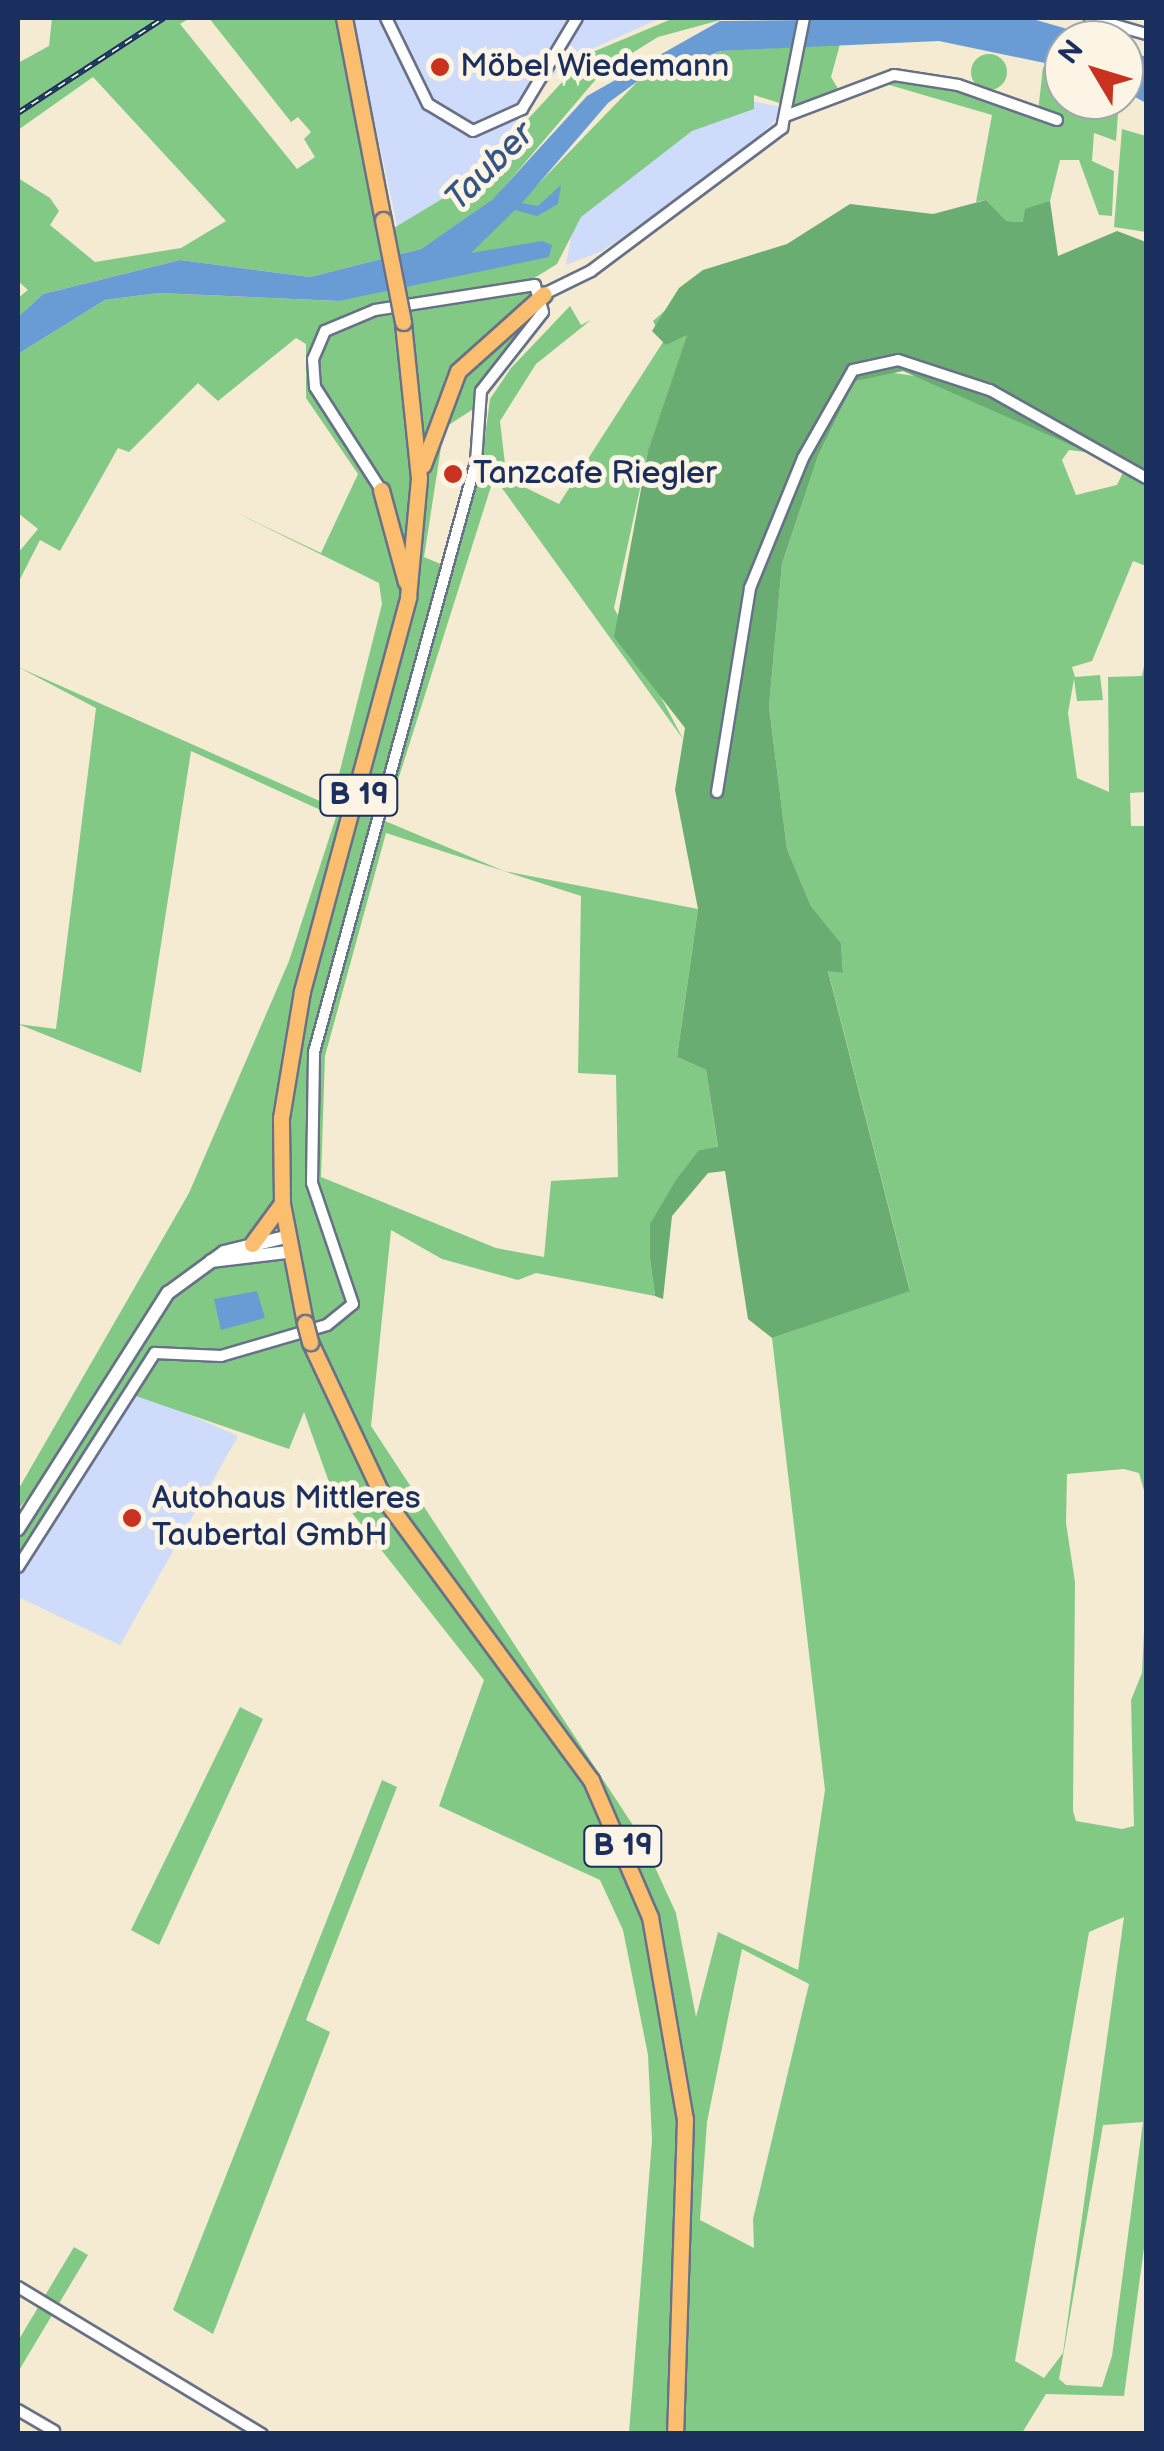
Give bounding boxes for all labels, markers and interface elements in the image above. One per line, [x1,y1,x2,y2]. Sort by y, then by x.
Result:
north arrow [1044,20,1144,120]
text: N [1052,34,1091,71]
place label: Möbel Wiedemann [460,48,730,86]
marker: Möbel Wiedemann [429,56,451,78]
water label: Tauber [437,114,543,220]
place label: Tanzcafe Riegler [473,455,716,493]
marker: Tanzcafe Riegler [442,463,464,485]
road number: B 19 [319,770,399,820]
place label: Autohaus Mittleres Taubertal GmbH [152,1481,421,1556]
marker: Autohaus Mittleres Taubertal GmbH [121,1507,143,1529]
road number: B 19 [583,1821,663,1871]

